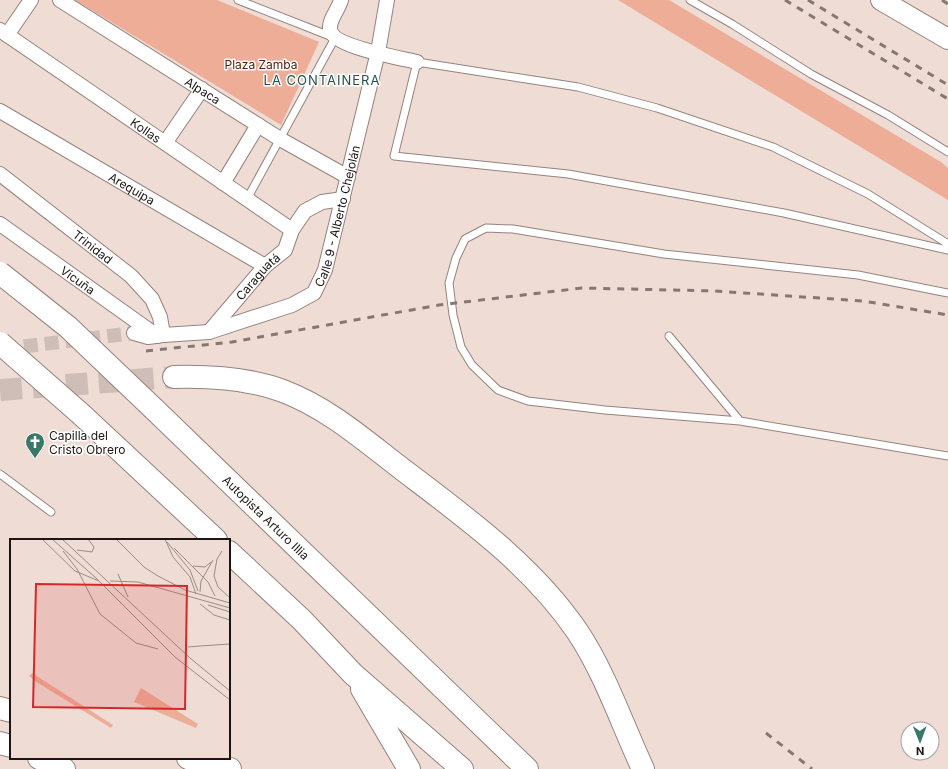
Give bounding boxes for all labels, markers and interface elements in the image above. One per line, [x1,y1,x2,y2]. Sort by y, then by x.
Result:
park label: Plaza Zamba [224,57,298,72]
district label: LA CONTAINERA [264,72,380,88]
street label: Alpaca [182,73,223,107]
street label: Kollas [128,114,164,146]
street label: Calle 9 - Alberto Chejolán [311,144,363,289]
street label: Arequipa [106,169,158,208]
street label: Trinidad [70,226,116,267]
street label: Caraguatá [232,250,283,303]
street label: Vicuña [58,262,98,297]
place label: Capilla del Cristo Obrero [49,428,125,457]
church icon: Capilla del Cristo Obrero [24,431,46,459]
street label: Autopista Arturo Illia [220,472,313,563]
inset map [10,539,230,759]
north arrow [900,721,940,761]
text: N [916,744,924,758]

